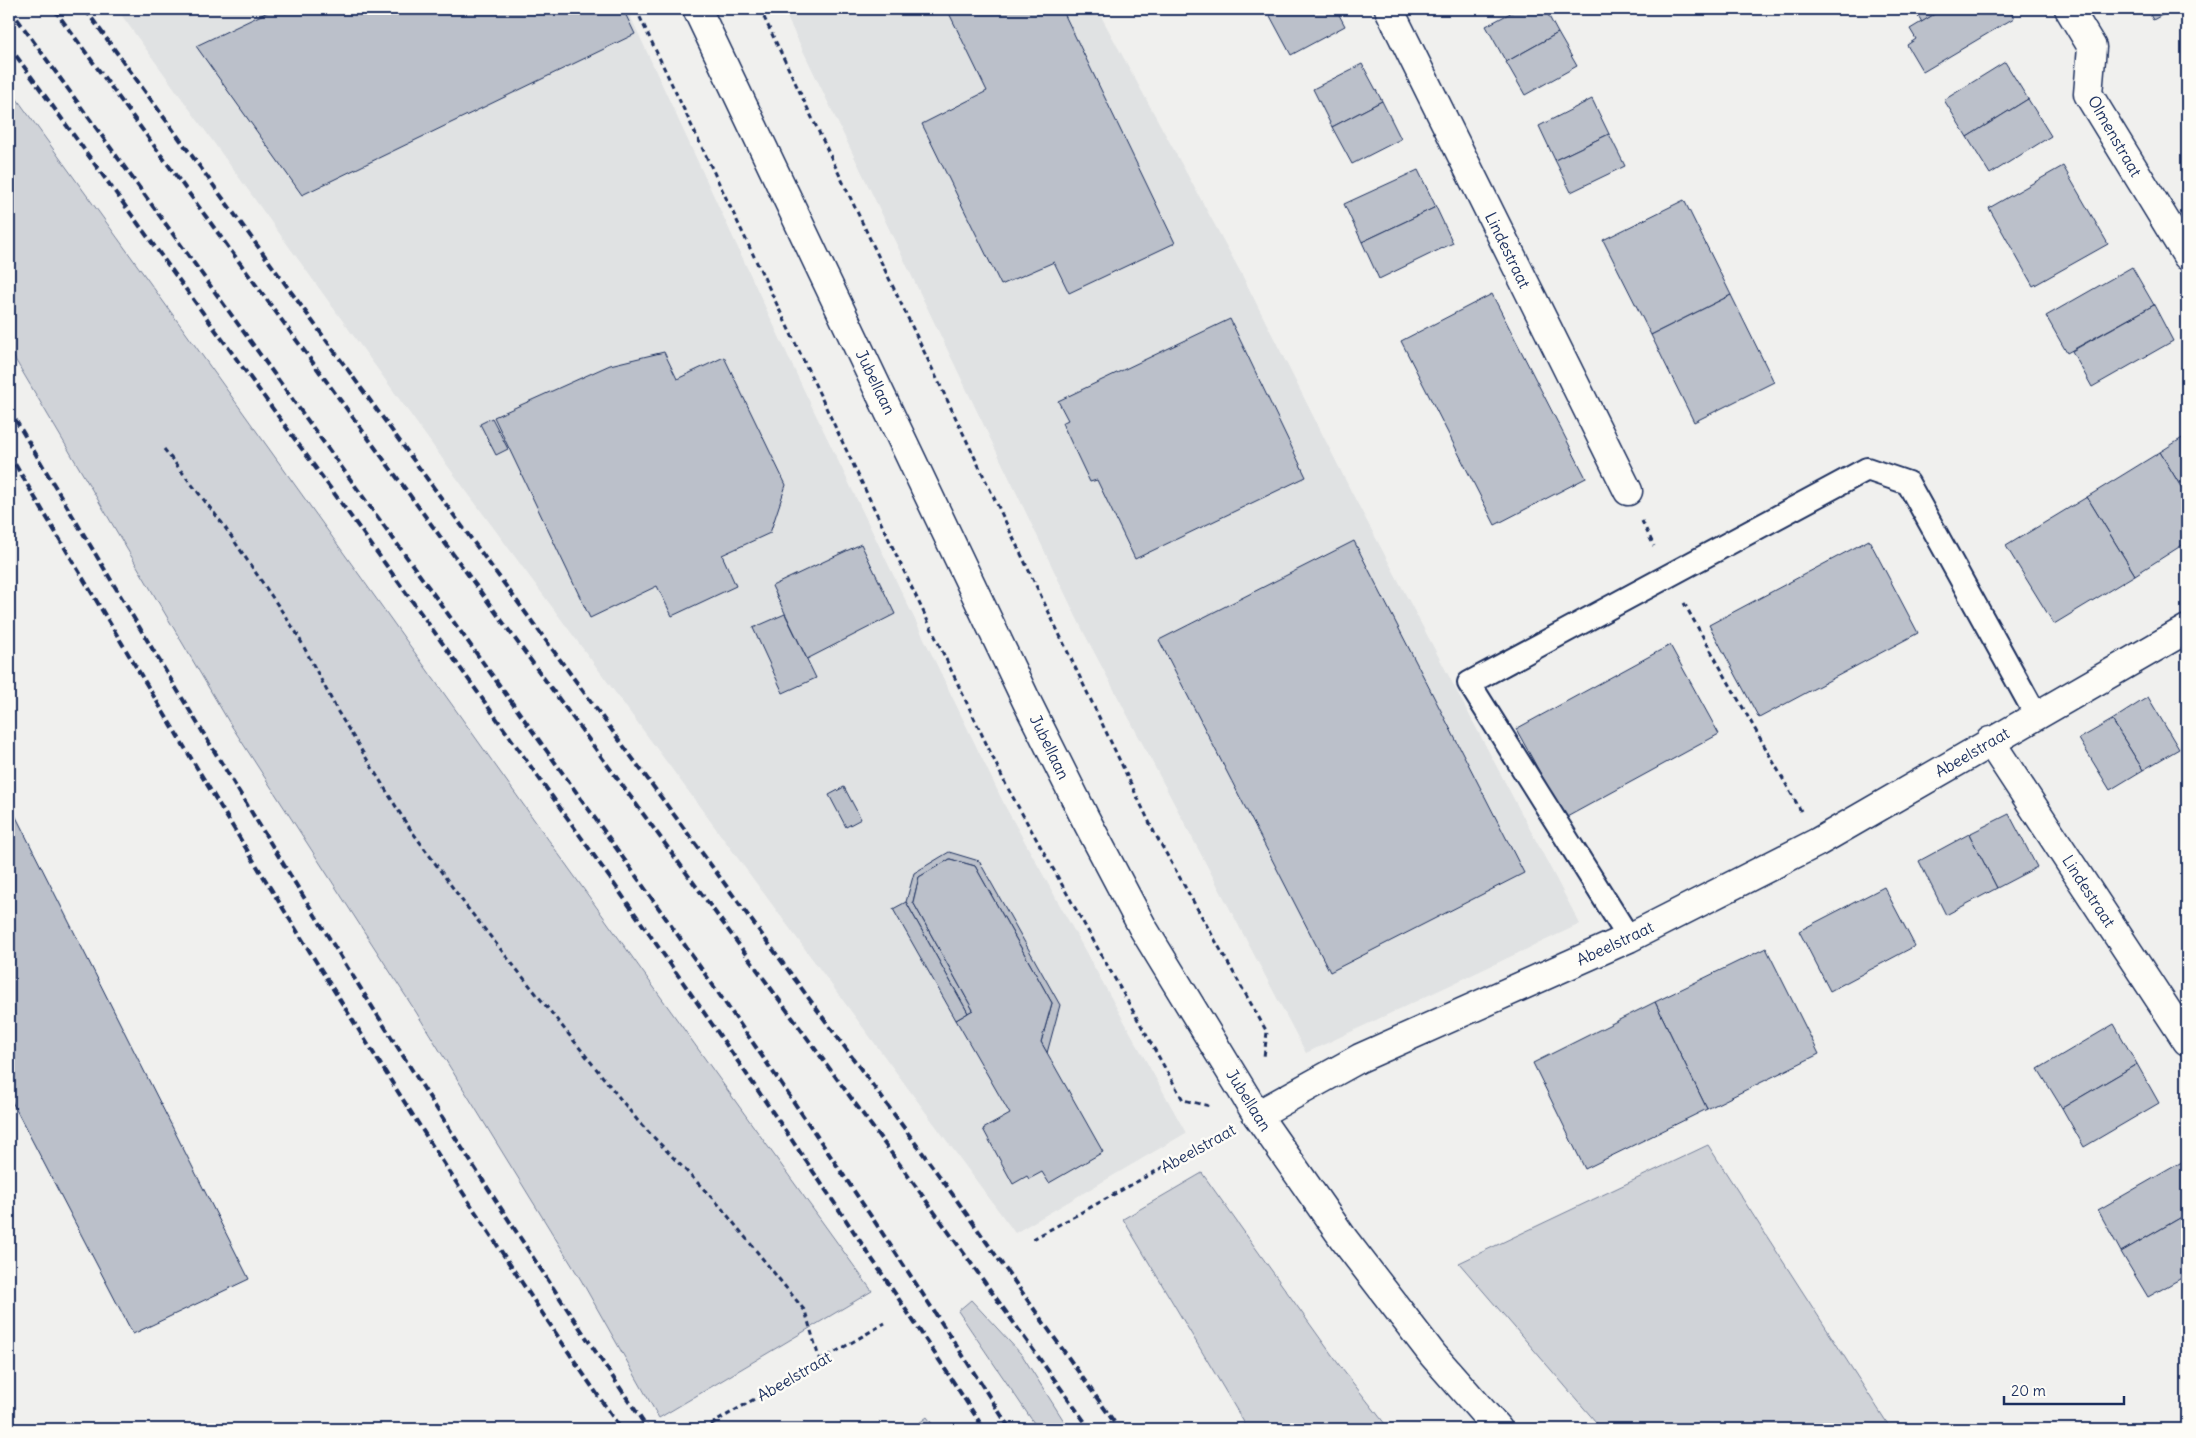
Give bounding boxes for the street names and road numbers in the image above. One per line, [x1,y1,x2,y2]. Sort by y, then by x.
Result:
street label: Olmenstraat [2084,92,2147,181]
street label: Lindestraat [1481,209,1535,292]
street label: Jubellaan [852,346,900,418]
street label: Jubellaan [1026,711,1074,783]
street label: Abeelstraat [1931,722,2013,781]
street label: Lindestraat [2058,851,2120,931]
street label: Abeelstraat [1573,916,1657,970]
street label: Jubellaan [1222,1065,1276,1135]
street label: Abeelstraat [1157,1119,1239,1177]
street label: Abeelstraat [753,1346,835,1405]

